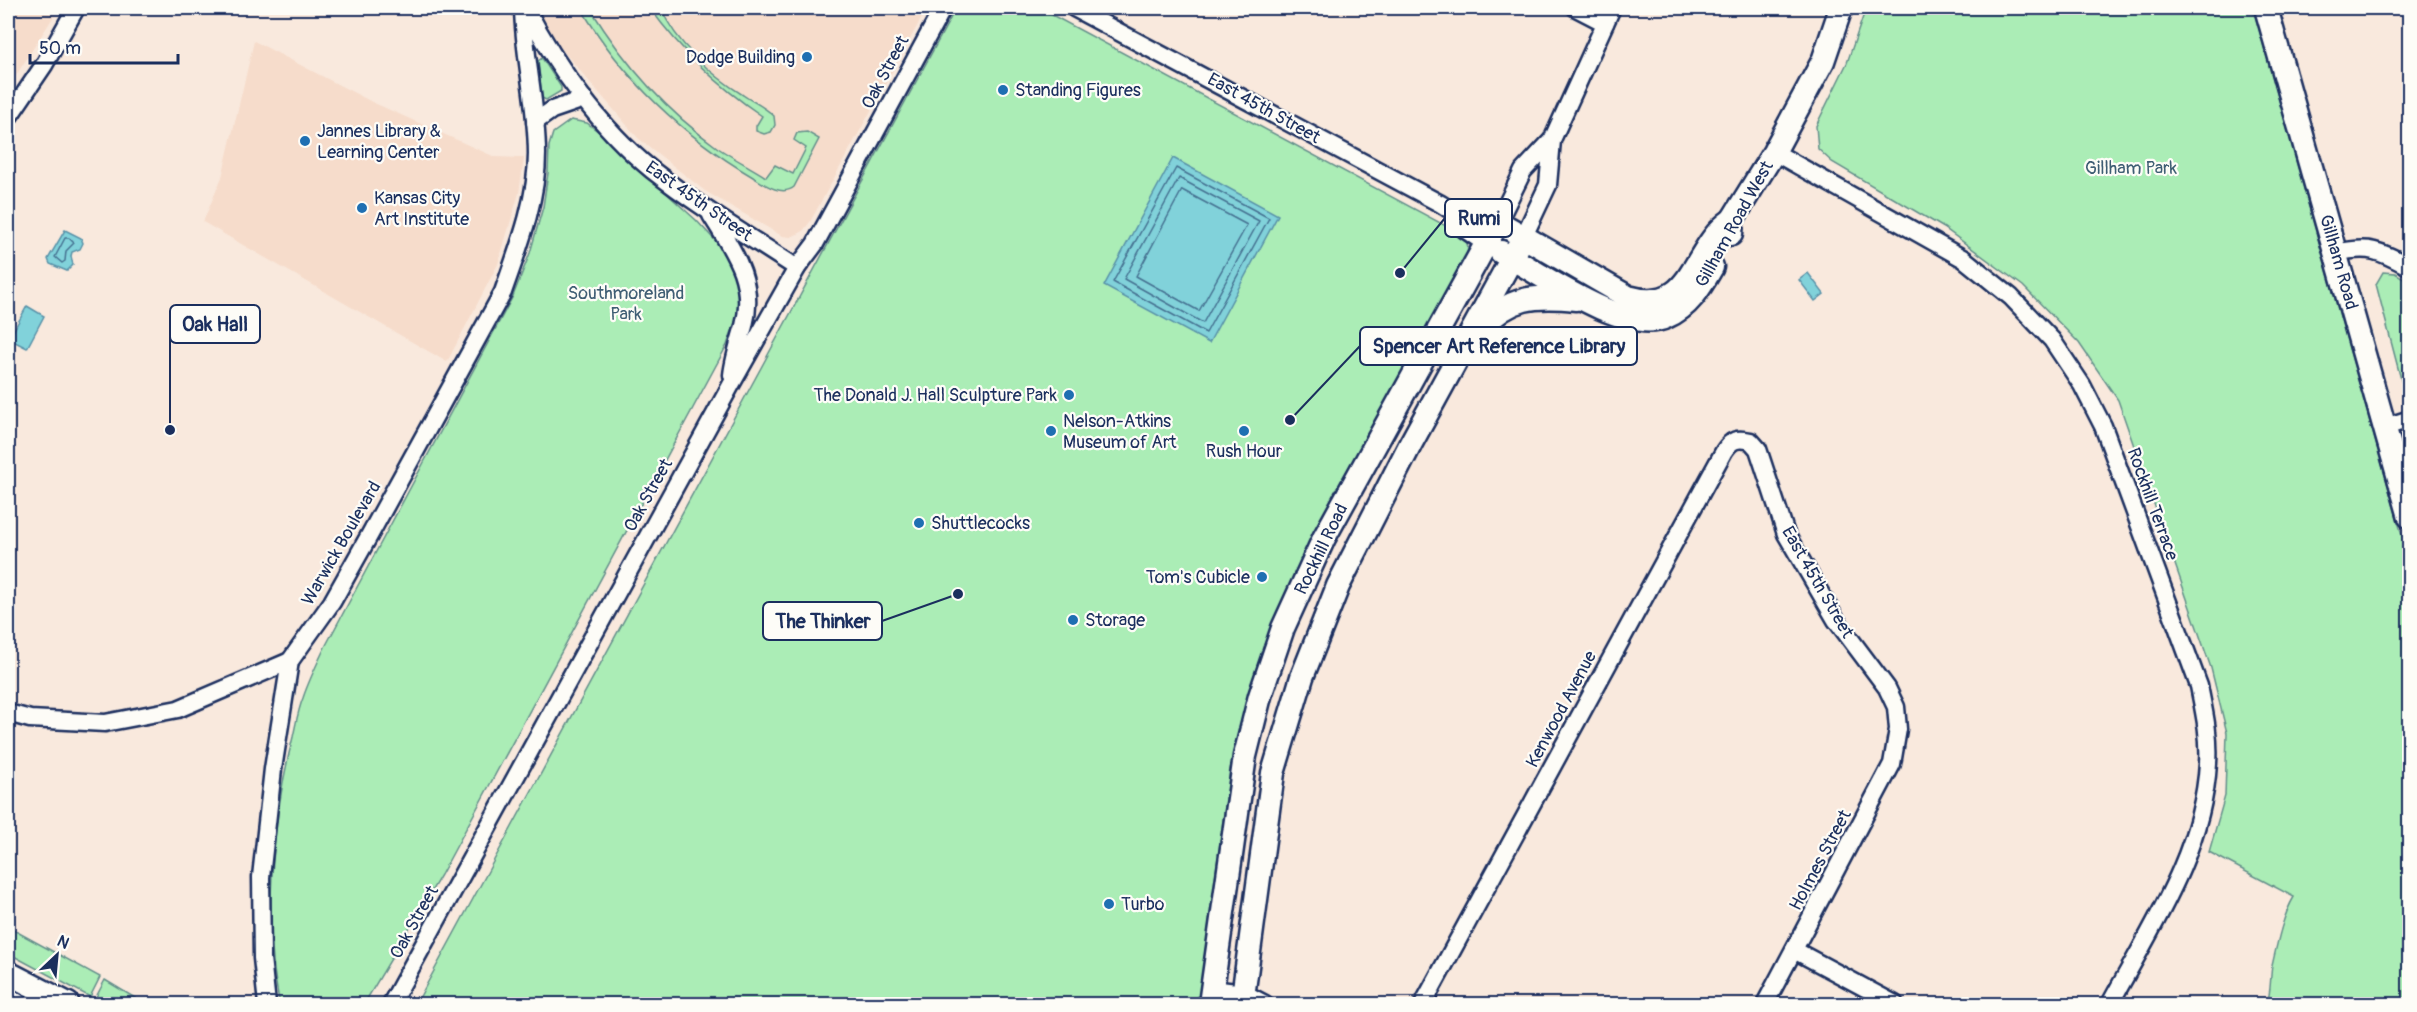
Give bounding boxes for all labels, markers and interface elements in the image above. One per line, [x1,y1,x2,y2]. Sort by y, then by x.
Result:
scale bar [30,27,178,65]
street label: Oak Street [857,31,915,113]
text: 50 m [39,37,81,60]
place label: Dodge Building [686,46,795,69]
marker: Dodge Building [800,50,814,64]
street label: East 45th Street [1203,68,1325,149]
place label: Standing Figures [1015,79,1141,102]
marker: Standing Figures [996,83,1010,97]
place label: Jannes Library & Learning Center [317,120,441,164]
marker: Jannes Library & Learning Center [298,134,312,148]
street label: East 45th Street [641,156,757,247]
street label: Gillham Road West [1690,156,1779,292]
park label: Gillham Park [2085,157,2177,180]
place label: Kansas City Art Institute [374,187,469,231]
callout: Rumi [1445,199,1512,237]
marker: Kansas City Art Institute [355,201,369,215]
text: Rumi [1458,206,1501,231]
street label: Gillham Road [2314,212,2363,312]
park label: Southmoreland Park [568,282,684,326]
callout: Oak Hall [170,305,260,343]
text: Oak Hall [182,312,248,337]
callout: Spencer Art Reference Library [1360,327,1637,365]
text: Spencer Art Reference Library [1373,334,1626,359]
place label: The Donald J. Hall Sculpture Park [813,384,1057,407]
marker: The Donald J. Hall Sculpture Park [1062,388,1076,402]
place label: Nelson-Atkins Museum of Art [1063,410,1177,454]
marker: Nelson-Atkins Museum of Art [1044,424,1058,438]
marker: Rush Hour [1237,424,1251,438]
place label: Rush Hour [1206,440,1283,463]
street label: Rockhill Terrace [2122,445,2184,564]
street label: Oak Street [619,454,678,536]
street label: Warwick Boulevard [297,477,386,609]
street label: Rockhill Road [1290,500,1353,598]
place label: Shuttlecocks [931,512,1030,535]
marker: Shuttlecocks [912,516,926,530]
street label: East 45th Street [1776,522,1859,643]
place label: Tom's Cubicle [1146,566,1250,589]
marker: Tom's Cubicle [1255,570,1269,584]
callout: The Thinker [763,602,882,640]
text: The Thinker [774,609,872,634]
place label: Storage [1085,609,1145,632]
marker: Storage [1066,613,1080,627]
street label: Kenwood Avenue [1521,647,1602,772]
street label: Holmes Street [1784,805,1857,915]
street label: Oak Street [385,881,444,963]
place label: Turbo [1121,893,1165,916]
marker: Turbo [1102,897,1116,911]
north arrow [27,925,87,985]
text: N [54,931,73,954]

